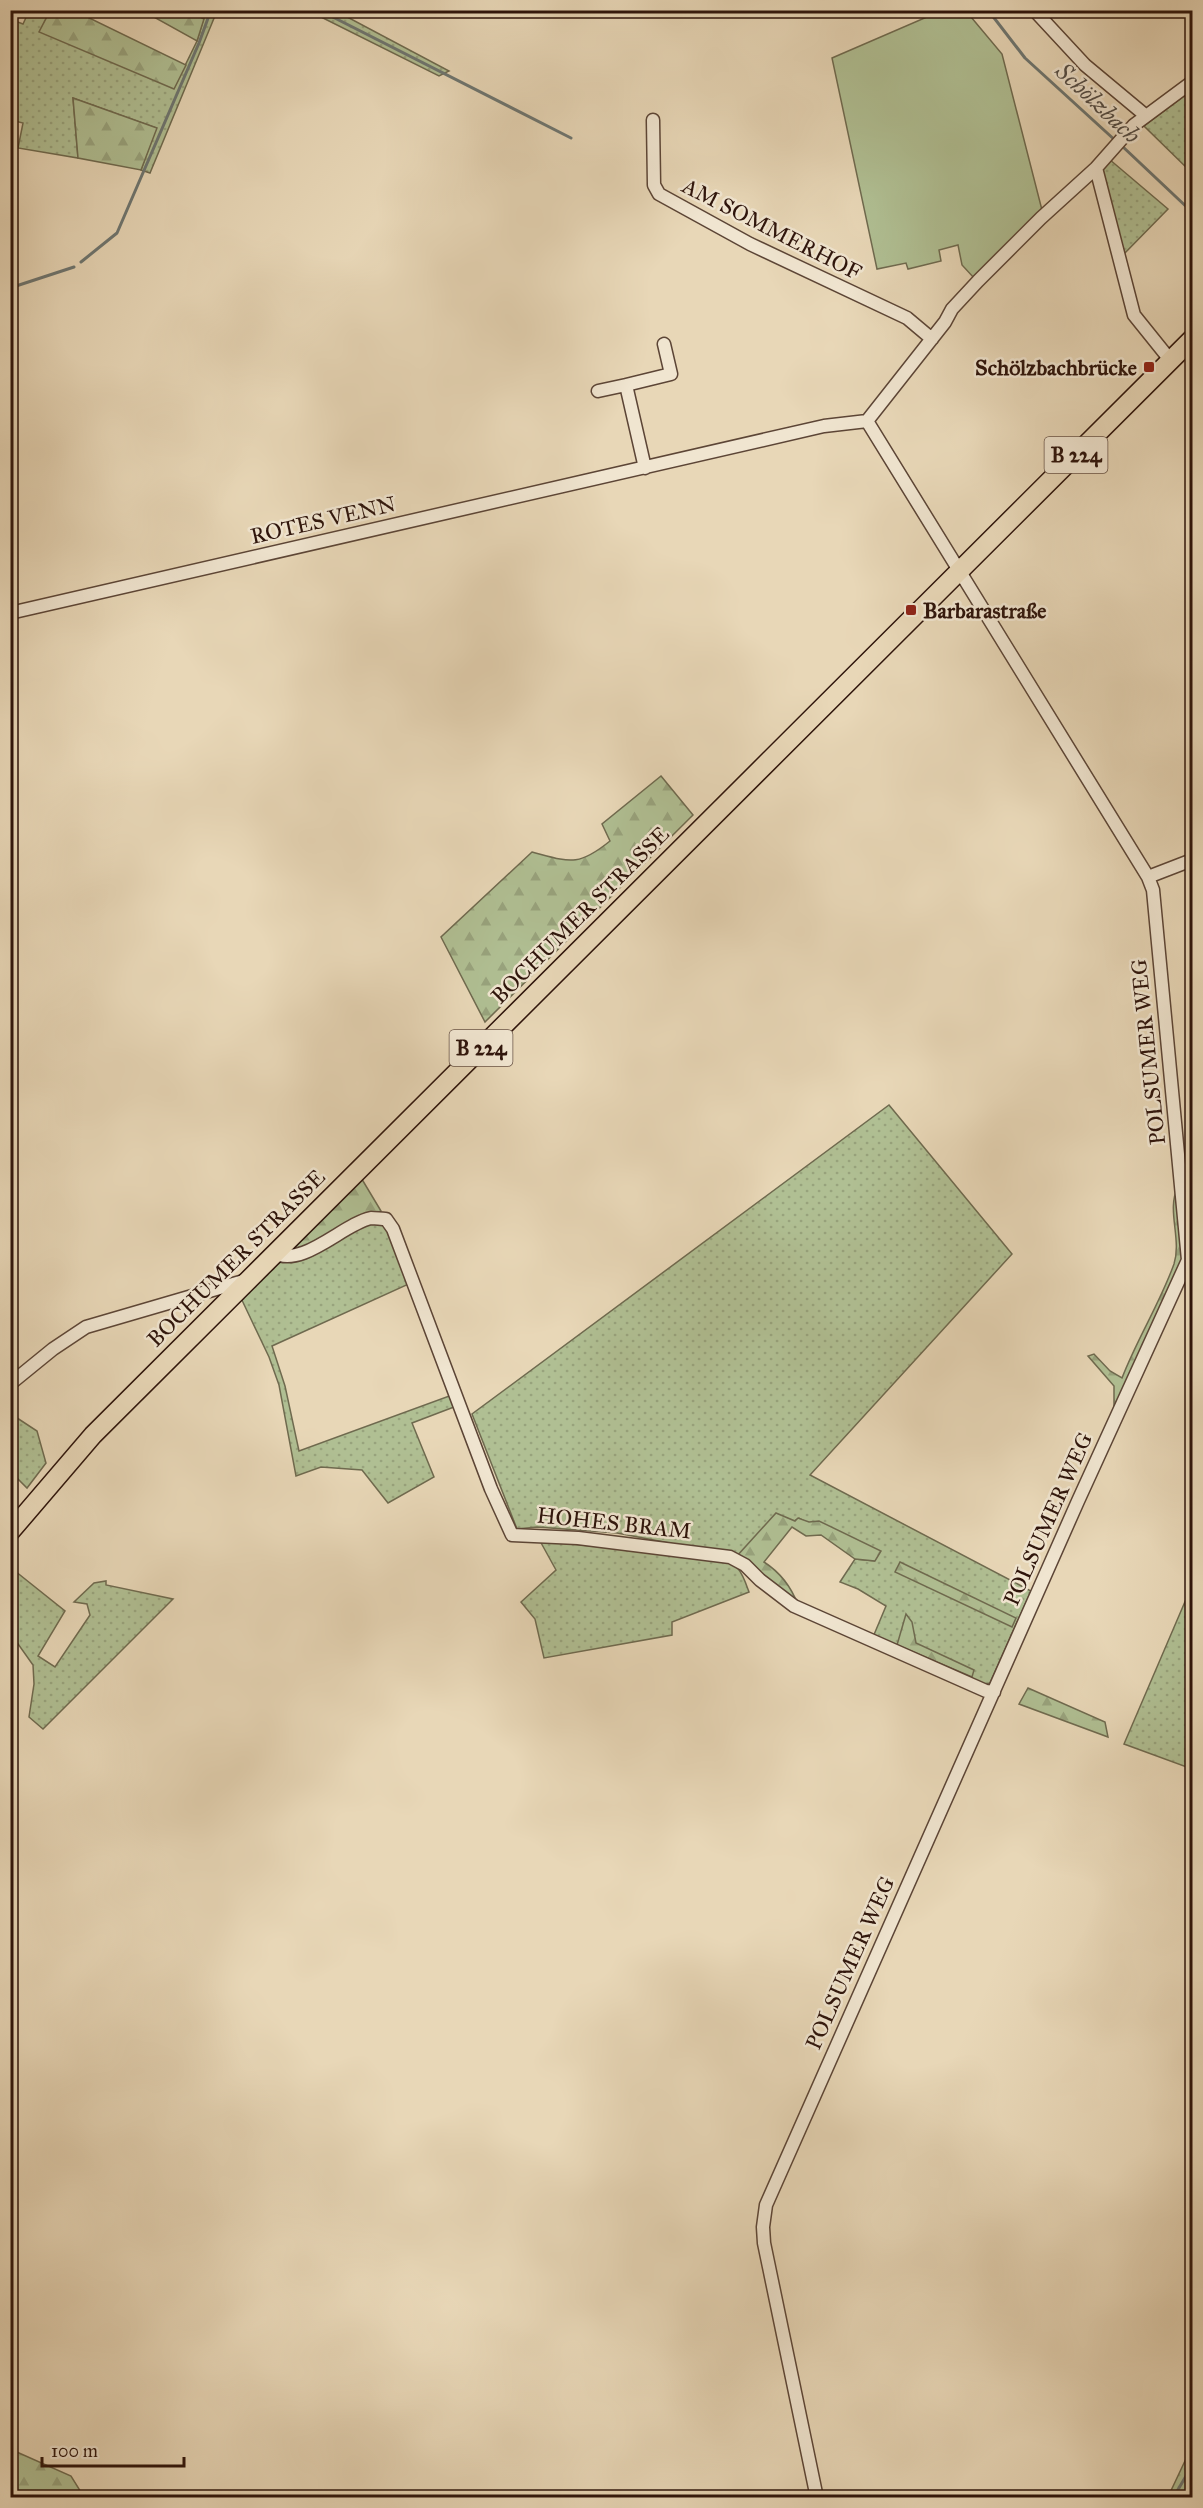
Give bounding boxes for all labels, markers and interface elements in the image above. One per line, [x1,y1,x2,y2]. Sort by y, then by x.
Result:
water label: Schölzbach [1049,55,1147,150]
street label: AM SOMMERHOF [677,172,866,286]
place label: Schölzbachbrücke [975,354,1137,381]
marker: Schölzbachbrücke [1142,360,1156,374]
road number: B 224 [1044,437,1108,473]
street label: ROTES VENN [248,490,399,550]
place label: Barbarastraße [923,597,1047,624]
marker: Barbarastraße [904,603,918,617]
street label: BOCHUMER STRASSE [485,820,675,1010]
street label: POLSUMER WEG [1125,958,1171,1146]
road number: B 224 [450,1030,512,1066]
street label: BOCHUMER STRASSE [141,1163,331,1353]
street label: POLSUMER WEG [998,1428,1098,1610]
street label: HOHES BRAM [536,1501,692,1545]
street label: POLSUMER WEG [800,1872,900,2054]
scale bar [42,2430,184,2468]
text: 100 m [51,2440,98,2462]

